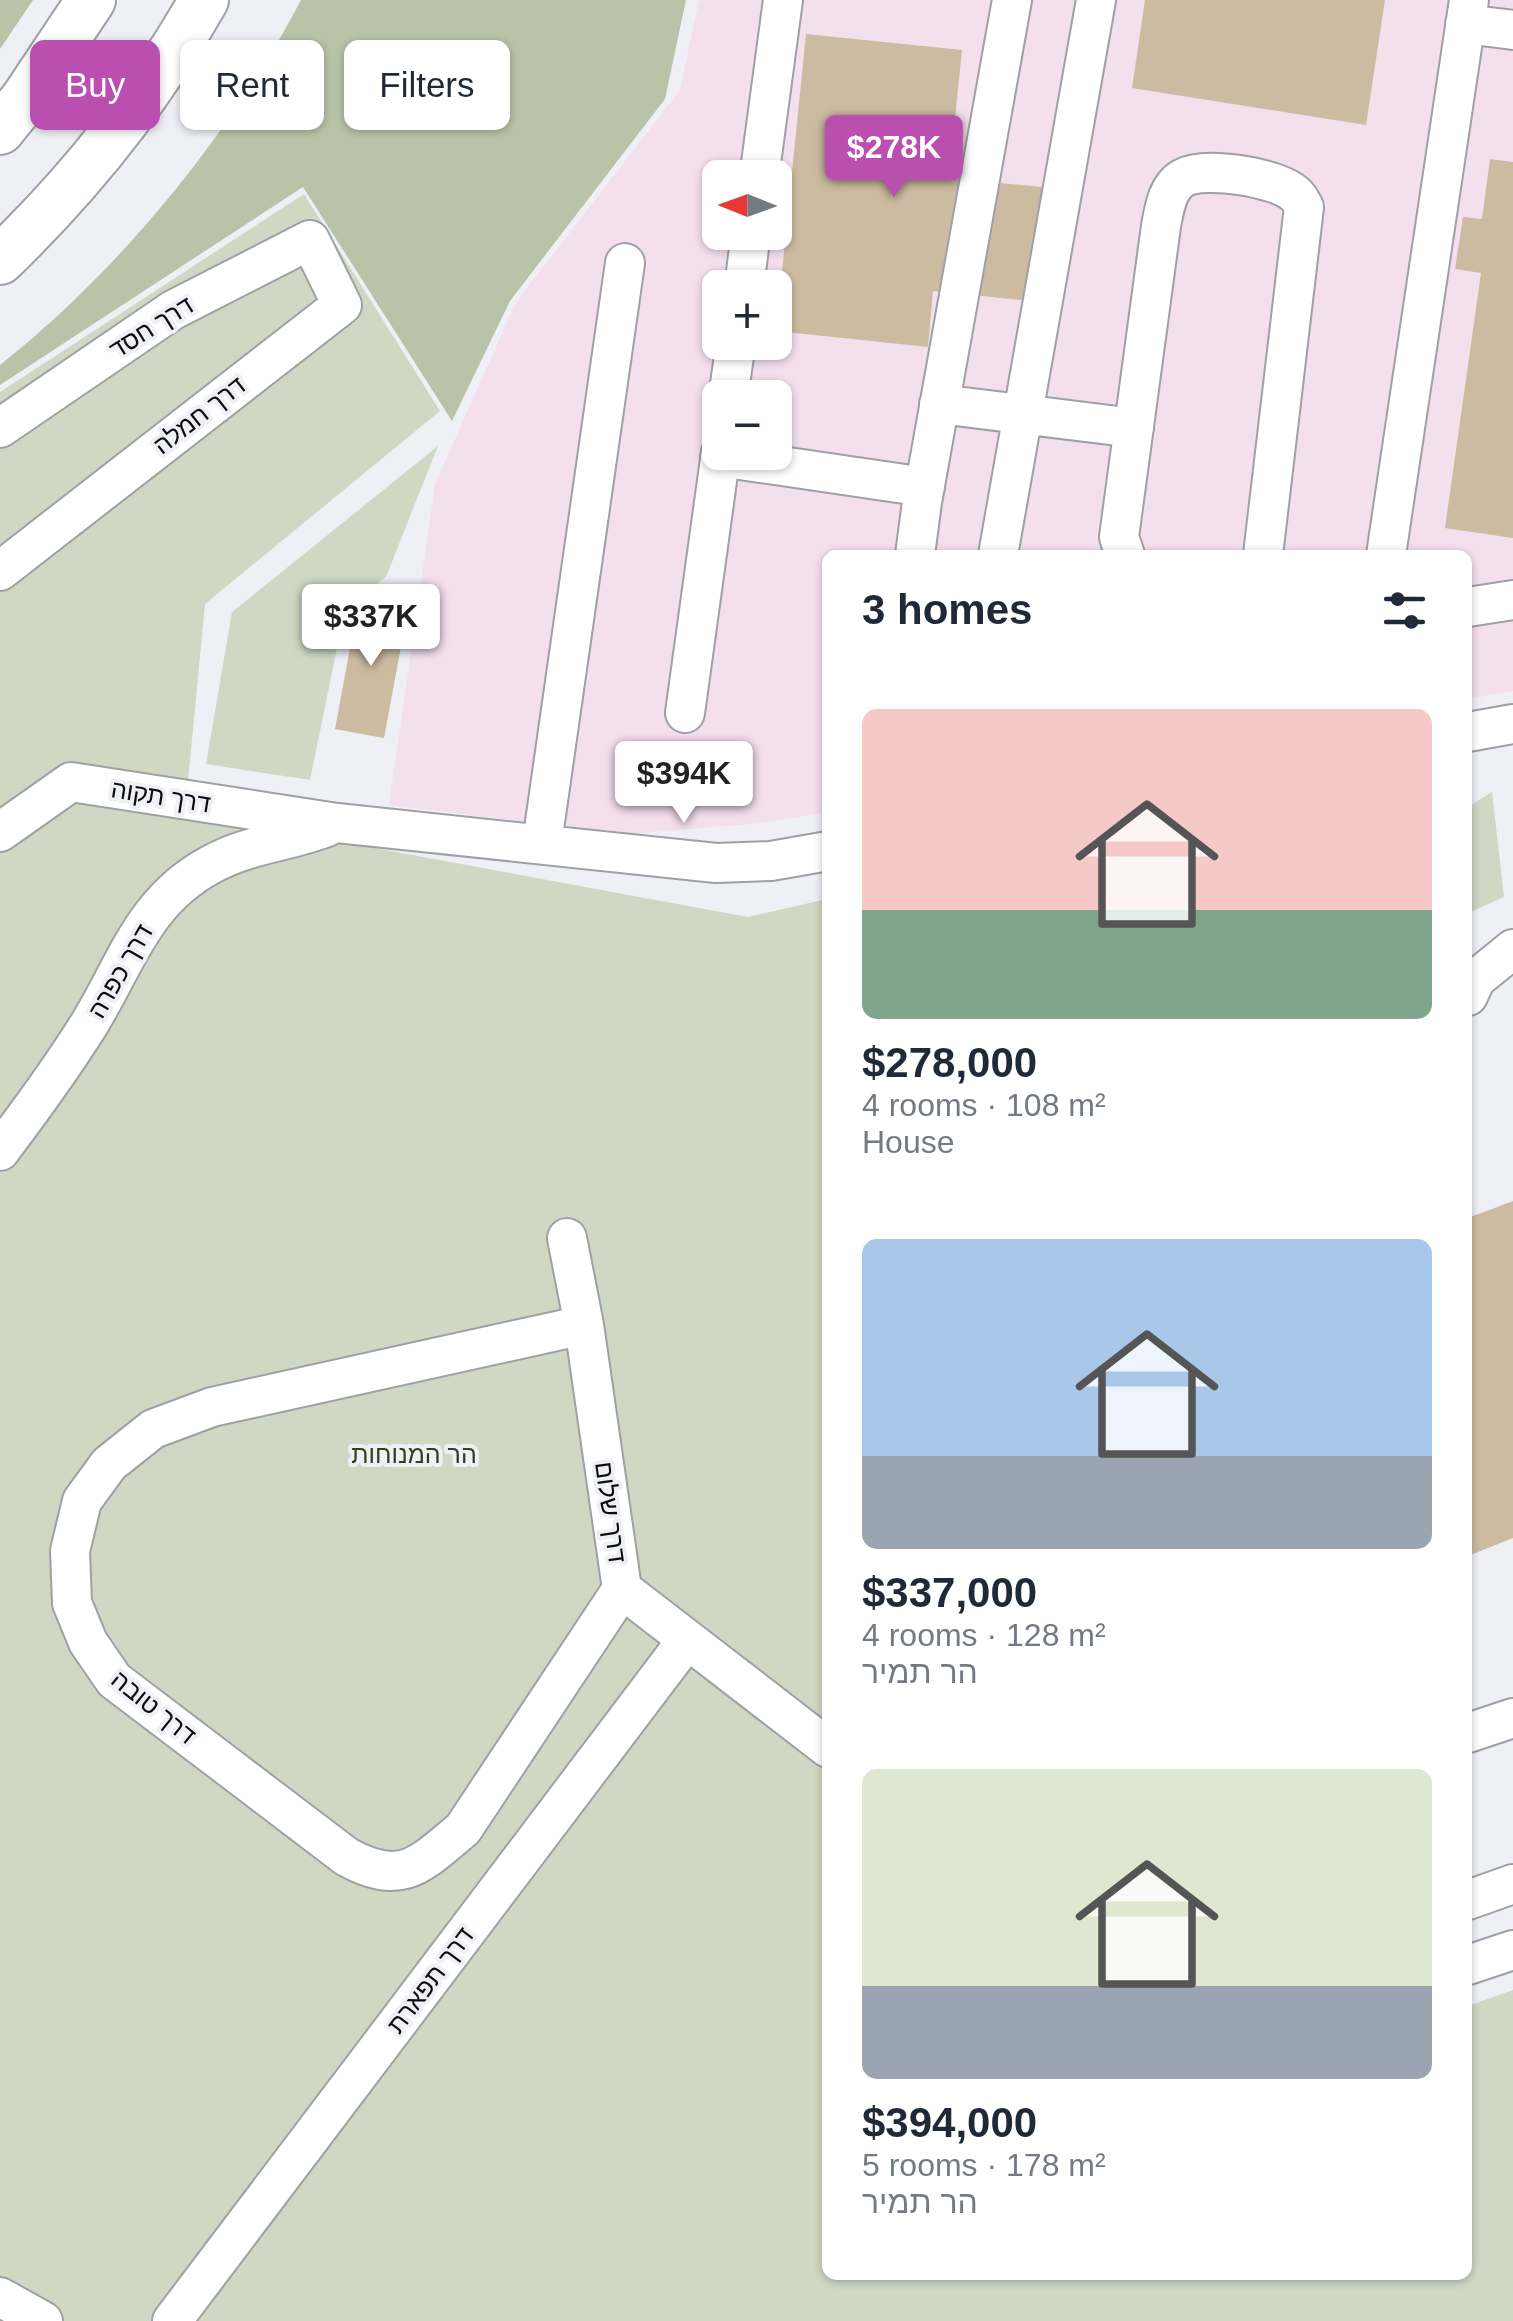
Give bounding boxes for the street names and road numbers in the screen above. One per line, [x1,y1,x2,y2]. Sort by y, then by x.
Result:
street label: דרך חסד [104,290,198,364]
street label: דרך חמלה [148,370,251,460]
street label: דרך תקוה [109,774,213,818]
street label: דרך כפרה [82,919,158,1023]
street label: דרך שלום [590,1460,632,1564]
street label: דרך טובה [106,1665,202,1750]
street label: דרך תפארת [381,1922,479,2038]

